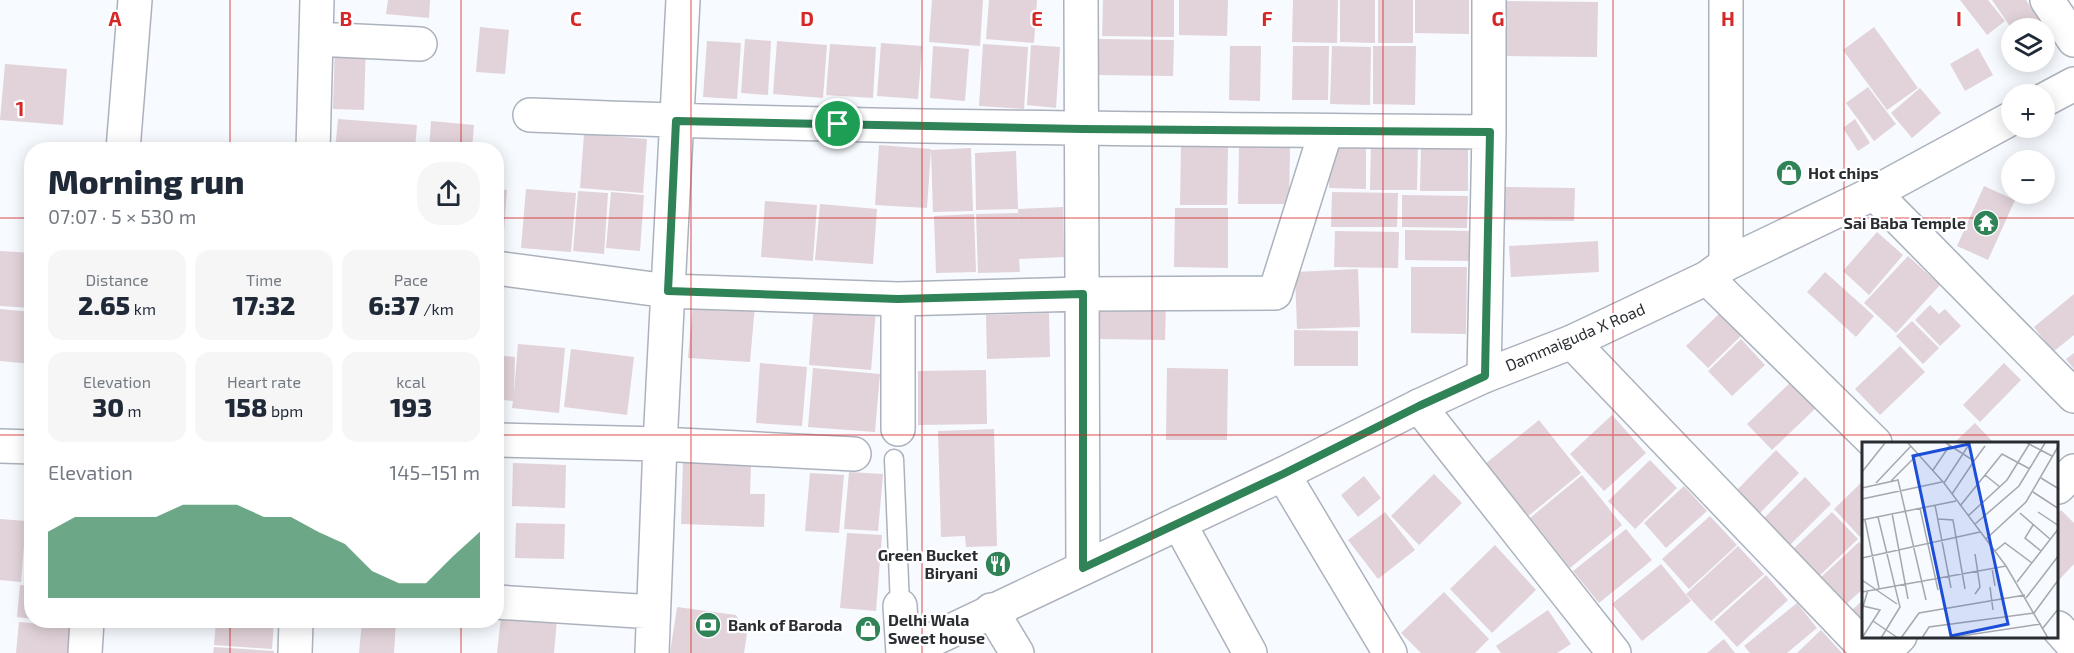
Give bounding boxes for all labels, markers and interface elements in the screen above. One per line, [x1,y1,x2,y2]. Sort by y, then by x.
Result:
text: A [108,6,122,30]
text: B [340,6,352,30]
text: C [570,6,582,30]
text: D [800,6,814,30]
text: E [1031,6,1043,30]
text: F [1261,6,1273,30]
text: G [1492,6,1504,30]
text: H [1721,6,1735,30]
text: I [1956,6,1962,30]
map controls [2001,18,2055,204]
button: layers [2001,18,2055,72]
button: + [2001,84,2055,138]
text: 1 [16,96,24,120]
pin [812,98,863,149]
icon: arrive [821,107,854,140]
button: − [2001,150,2055,204]
shop icon: Hot chips [1774,158,1804,188]
text: Morning run [48,161,245,201]
button: share [417,162,480,225]
place label: Hot chips [1808,163,1879,182]
text: 07:07 · 5 × 530 m [48,204,196,228]
temple icon: Sai Baba Temple [1971,208,2001,238]
place label: Sai Baba Temple [1844,213,1966,232]
text: Distance [85,270,149,289]
text: Time [246,270,282,289]
text: Pace [394,270,428,289]
text: 2.65 [78,289,130,320]
text: 17:32 [233,289,295,320]
text: 6:37 [368,289,420,320]
text: km [130,299,156,318]
text: /km [420,299,454,318]
street label: Dammaiguda X Road [1502,299,1647,375]
text: Elevation [83,372,151,391]
text: Heart rate [227,372,301,391]
text: kcal [396,372,426,391]
text: 30 [92,391,124,422]
text: 158 [225,391,267,422]
text: 193 [390,391,432,422]
text: m [124,401,142,420]
text: bpm [267,401,303,420]
inset map [1862,442,2059,638]
text: Elevation [48,460,133,484]
text: 145–151 m [389,460,480,484]
place label: Green Bucket Biryani [878,545,978,583]
restaurant icon: Green Bucket Biryani [983,549,1013,579]
bank icon: Bank of Baroda [693,610,723,640]
place label: Delhi Wala Sweet house [888,610,985,647]
shop icon: Delhi Wala Sweet house [853,614,883,644]
place label: Bank of Baroda [728,615,843,634]

